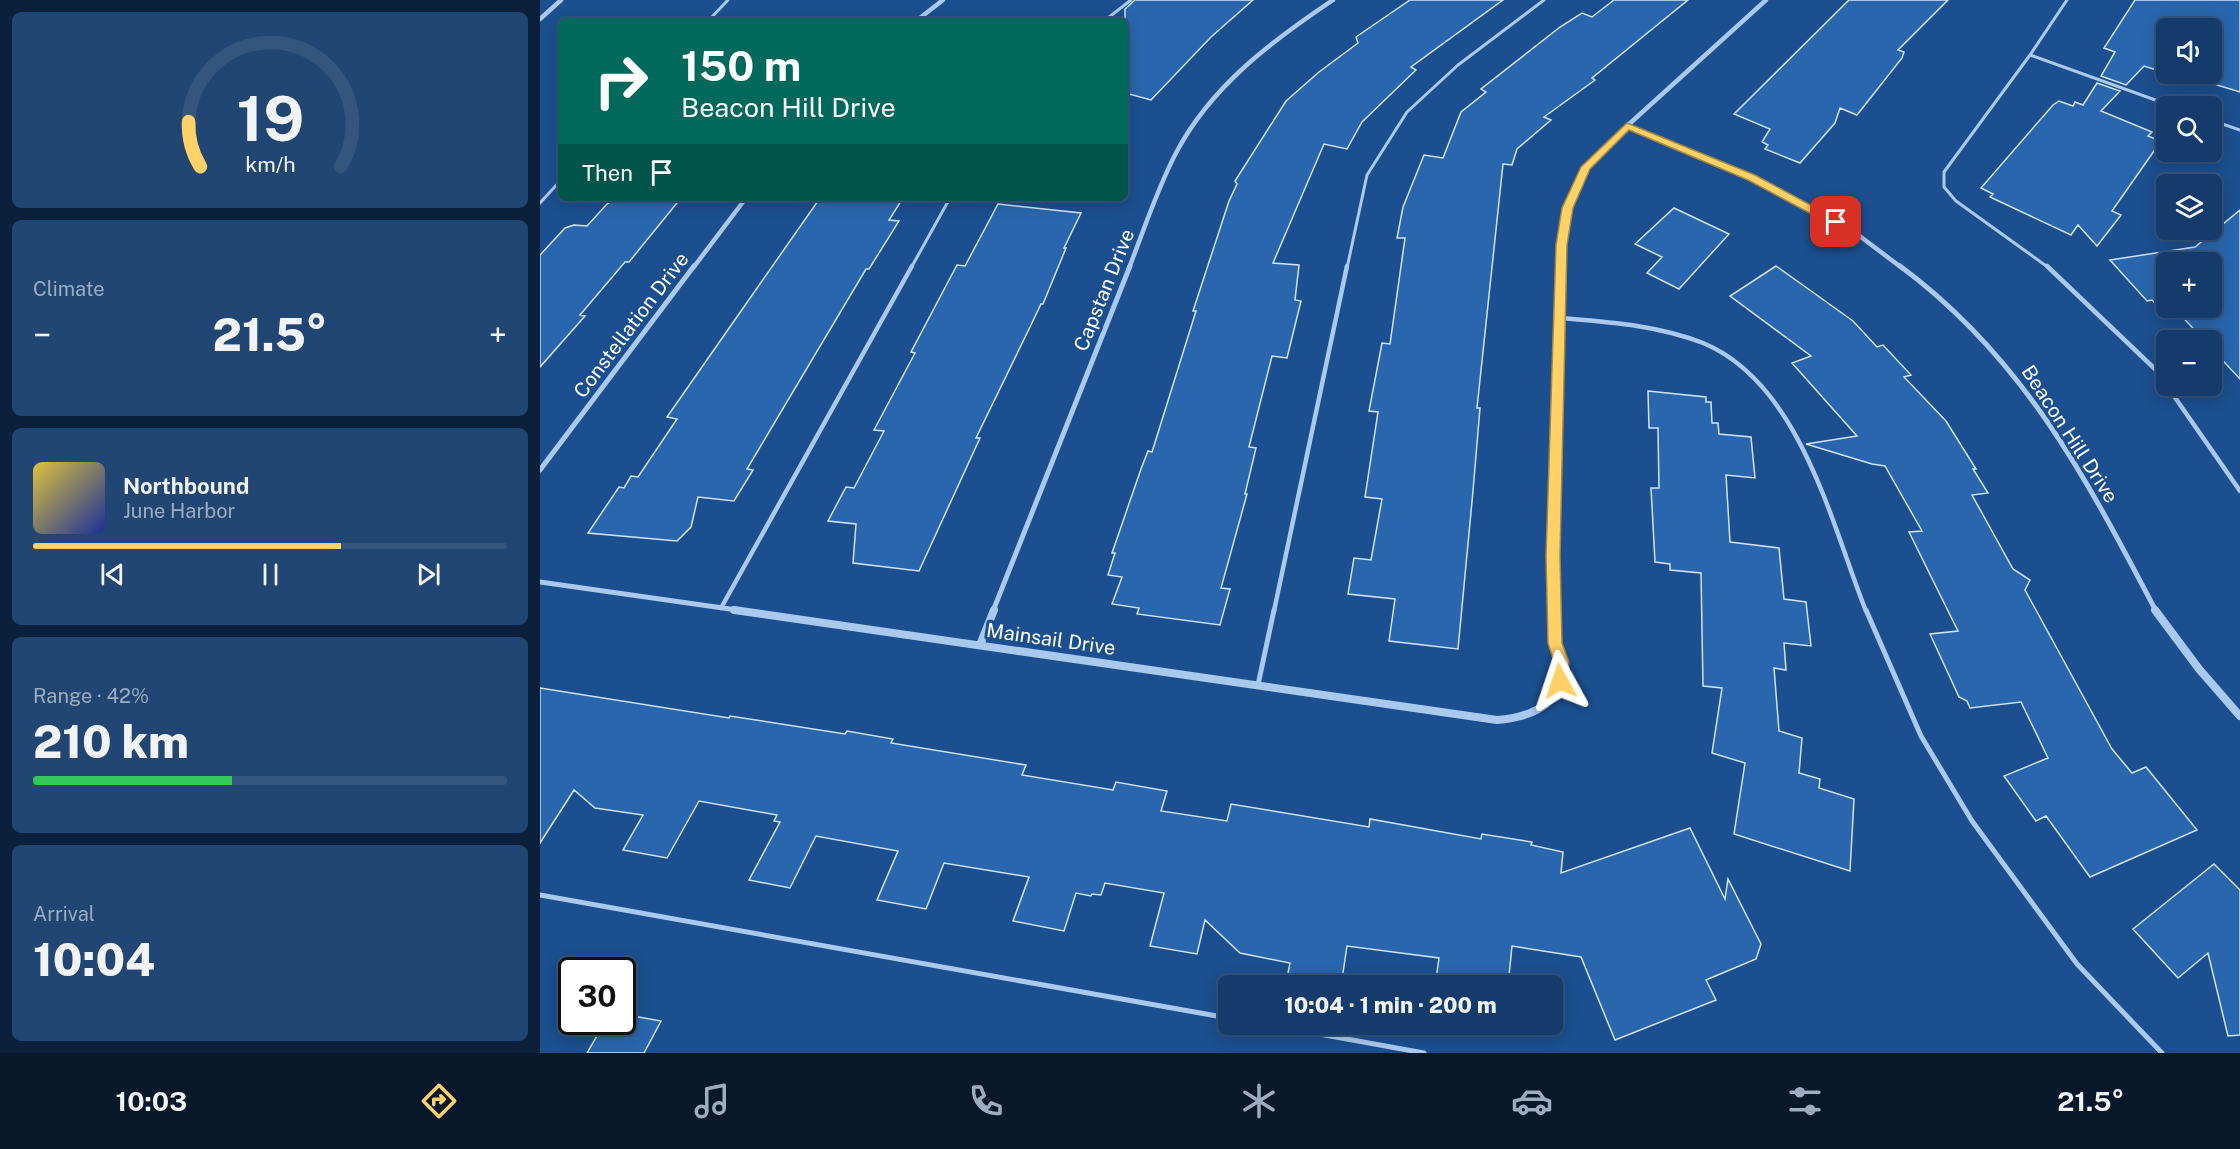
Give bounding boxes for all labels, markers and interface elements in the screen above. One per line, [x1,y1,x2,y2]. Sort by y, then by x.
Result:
map controls [2156,18,2222,396]
button: sound [2156,18,2222,84]
text: 150 m [681,41,801,90]
icon: right [582,42,660,120]
text: 19 [236,82,304,155]
text: Beacon Hill Drive [681,91,896,123]
button: search [2156,96,2222,162]
text: km/h [245,152,295,177]
icon: arrive [645,156,678,189]
text: Then [582,160,633,186]
button: layers [2156,174,2222,240]
pin [1810,196,1861,247]
icon: arrive [1819,205,1852,238]
street label: Capstan Drive [1069,225,1139,355]
street label: Constellation Drive [568,248,694,402]
button: + [2156,252,2222,318]
text: Climate [33,277,105,301]
text: 21.5° [213,308,327,361]
text: − [33,316,51,354]
text: + [489,316,507,354]
button: − [2156,330,2222,396]
street label: Beacon Hill Drive [2017,361,2123,507]
text: Northbound [123,473,249,499]
text: June Harbor [123,499,235,523]
icon: previous [96,558,129,591]
icon: pause [254,558,287,591]
icon: next [412,558,445,591]
street label: Mainsail Drive [985,618,1117,660]
position arrow [1528,649,1592,713]
text: Range · 42% [33,684,149,708]
text: 210 km [33,715,189,768]
text: Arrival [33,902,95,926]
text: 10:04 [33,933,155,986]
speed limit sign: 30 [558,957,636,1035]
text: 10:04 · 1 min · 200 m [1284,992,1497,1018]
icon: directions [418,1080,460,1122]
icon: music [691,1080,733,1122]
icon: phone [965,1080,1007,1122]
icon: climate [1238,1080,1280,1122]
icon: car [1511,1080,1553,1122]
icon: filters [1784,1080,1826,1122]
text: 10:03 [116,1085,187,1117]
text: 21.5° [2057,1085,2124,1117]

